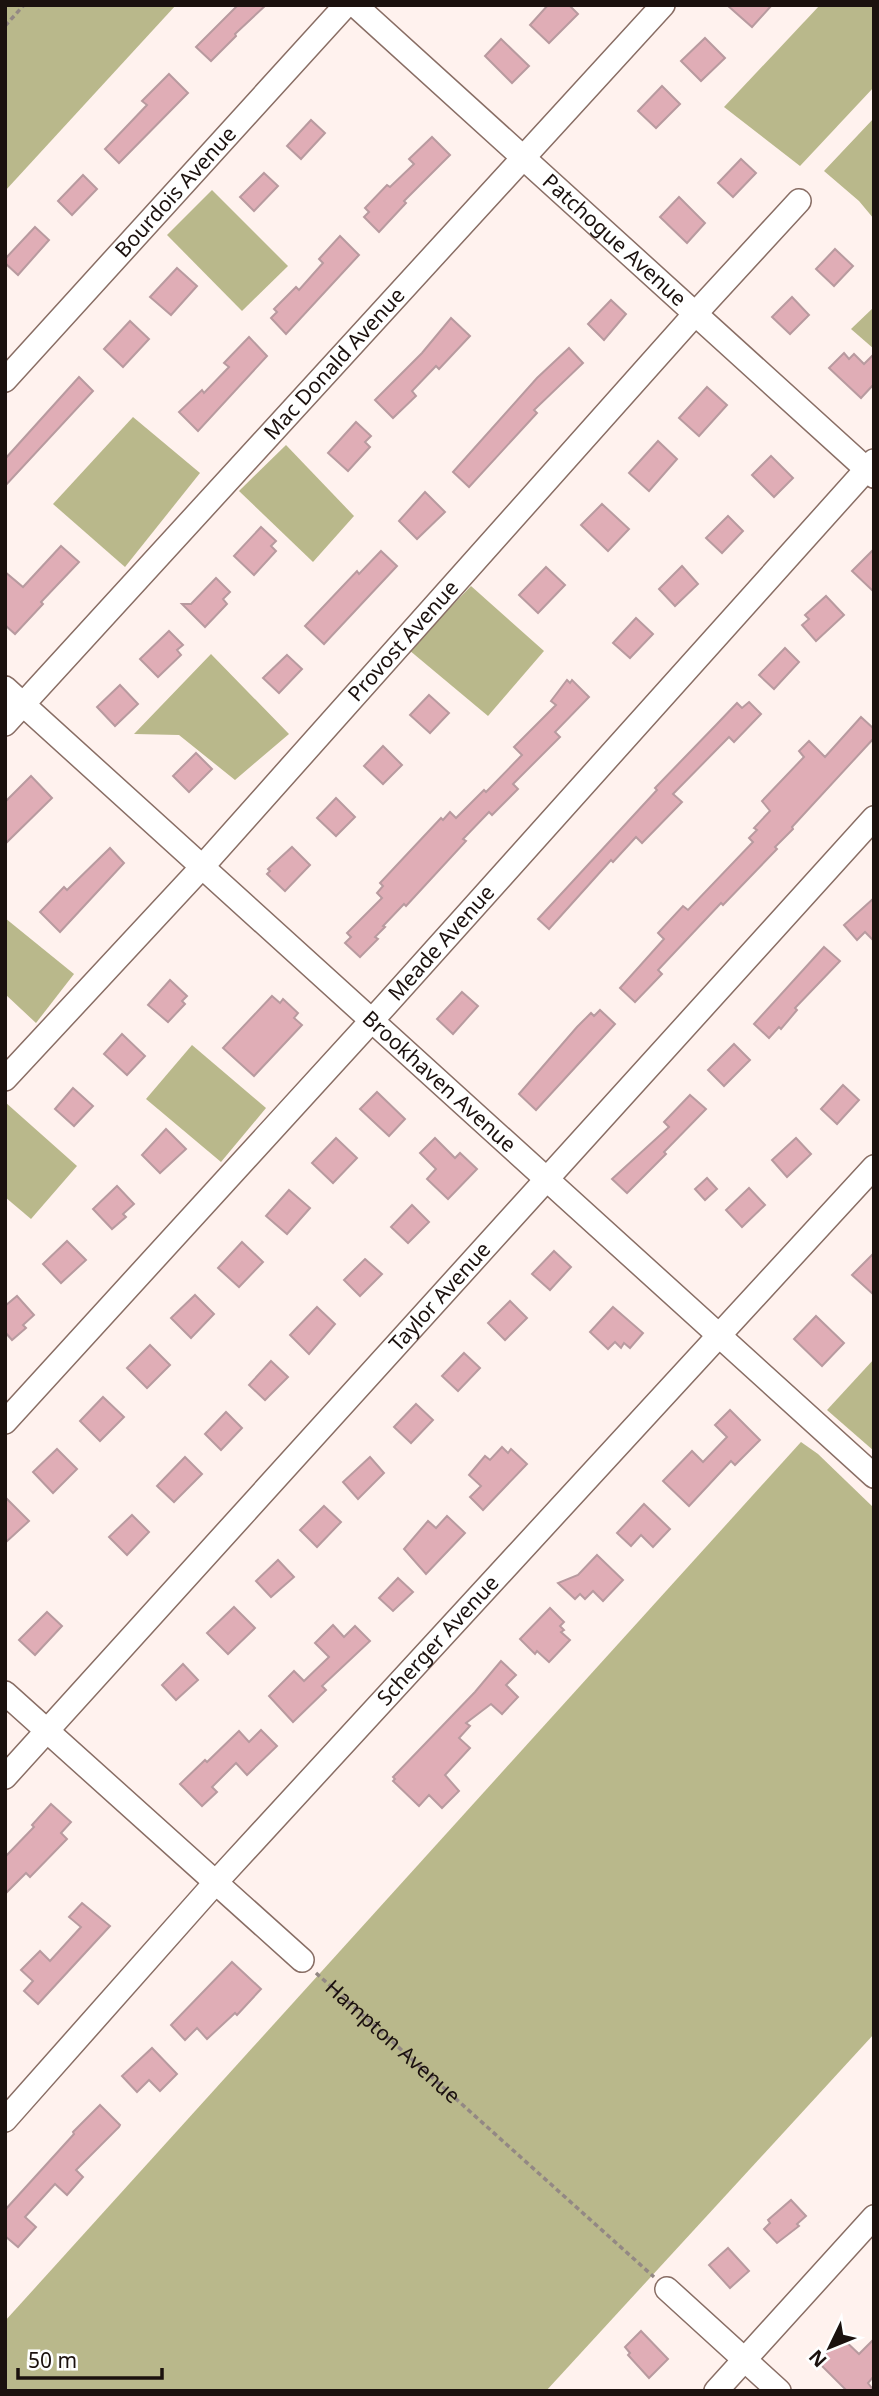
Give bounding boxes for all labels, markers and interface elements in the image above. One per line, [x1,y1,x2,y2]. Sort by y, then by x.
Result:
street label: Bourdois Avenue [108,120,242,263]
street label: Patchogue Avenue [537,167,693,312]
street label: Mac Donald Avenue [257,281,410,445]
street label: Provost Avenue [341,574,464,707]
street label: Meade Avenue [381,878,500,1006]
street label: Brookhaven Avenue [357,1004,523,1158]
street label: Taylor Avenue [382,1235,496,1357]
street label: Scherger Avenue [370,1569,504,1711]
street label: Hampton Avenue [320,1973,467,2109]
north arrow [795,2312,865,2382]
scale bar [18,2336,161,2380]
text: N [803,2344,832,2373]
text: 50 m [28,2346,77,2374]

